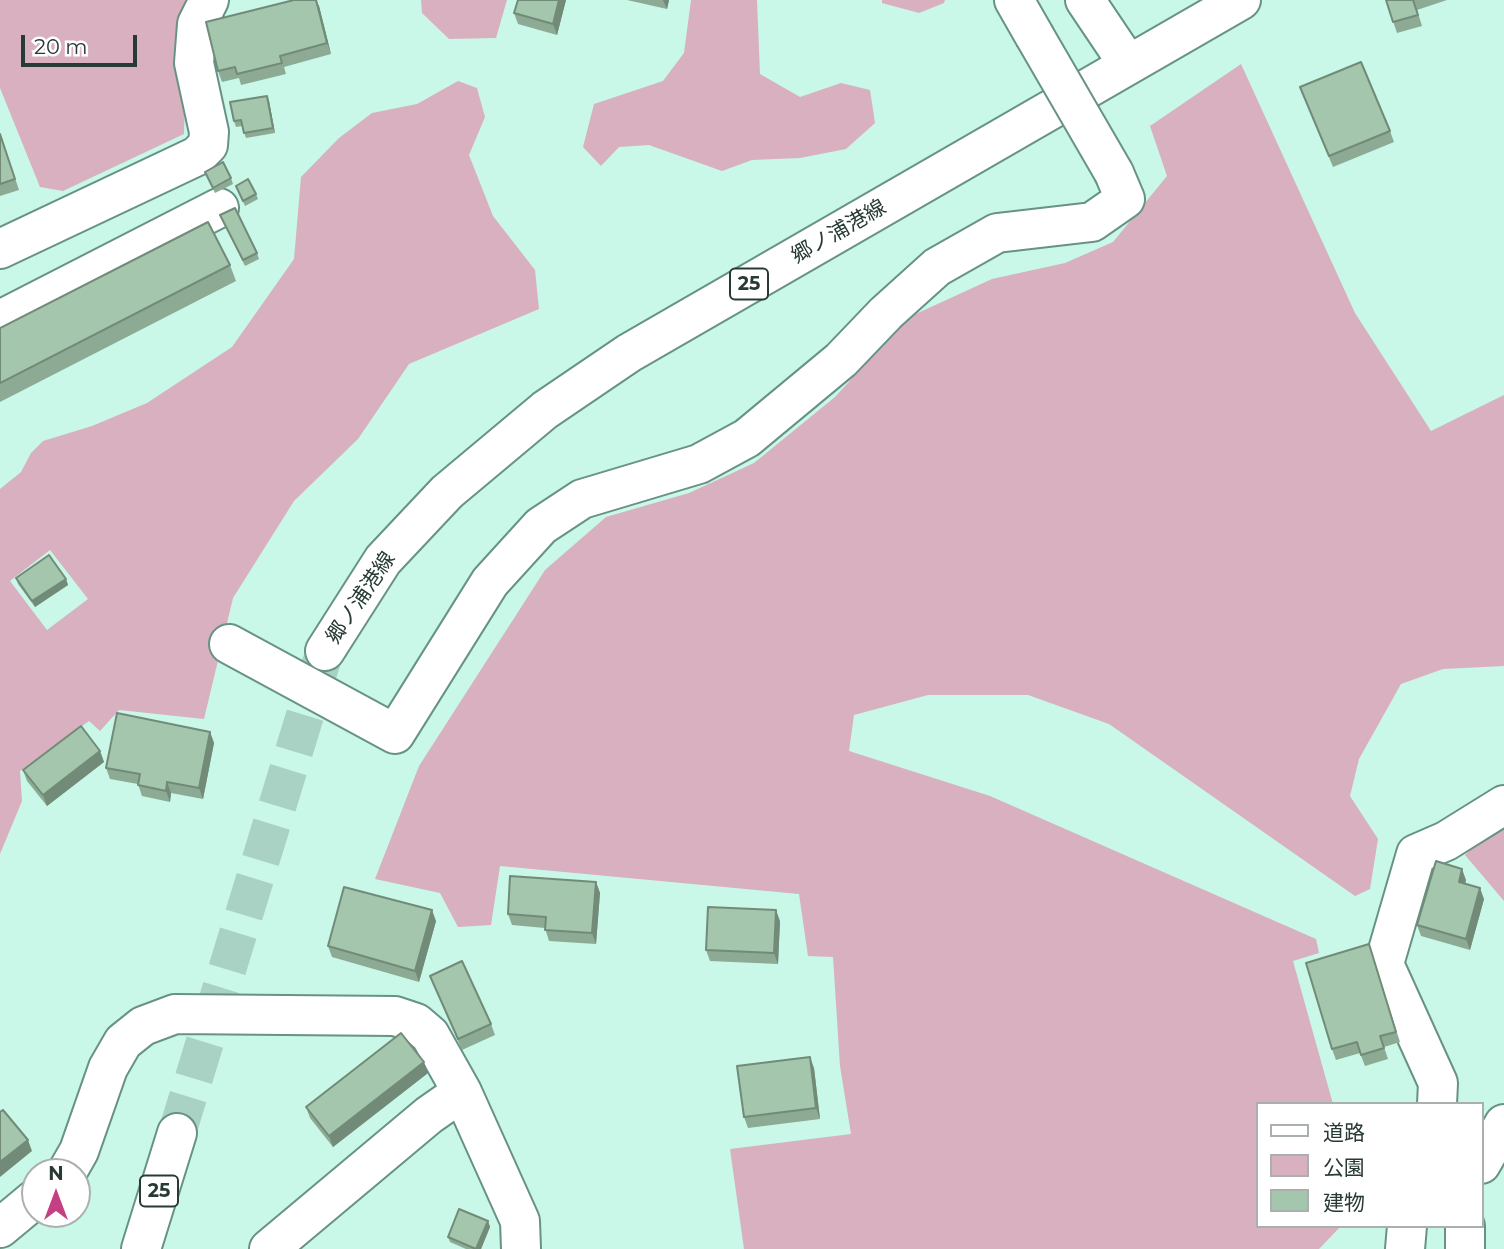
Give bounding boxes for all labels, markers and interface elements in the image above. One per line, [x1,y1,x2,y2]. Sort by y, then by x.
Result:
scale bar [24,21,140,65]
text: 20 m [34,34,88,59]
street label: 郷ノ浦港線 [787,195,891,269]
road number: 25 [730,268,768,300]
street label: 郷ノ浦港線 [321,547,401,649]
legend [1256,1102,1483,1228]
text: 道路 [1323,1120,1365,1145]
text: 公園 [1323,1155,1365,1180]
north arrow [21,1158,91,1228]
text: N [48,1162,64,1185]
road number: 25 [140,1176,178,1206]
text: 建物 [1323,1190,1365,1215]

